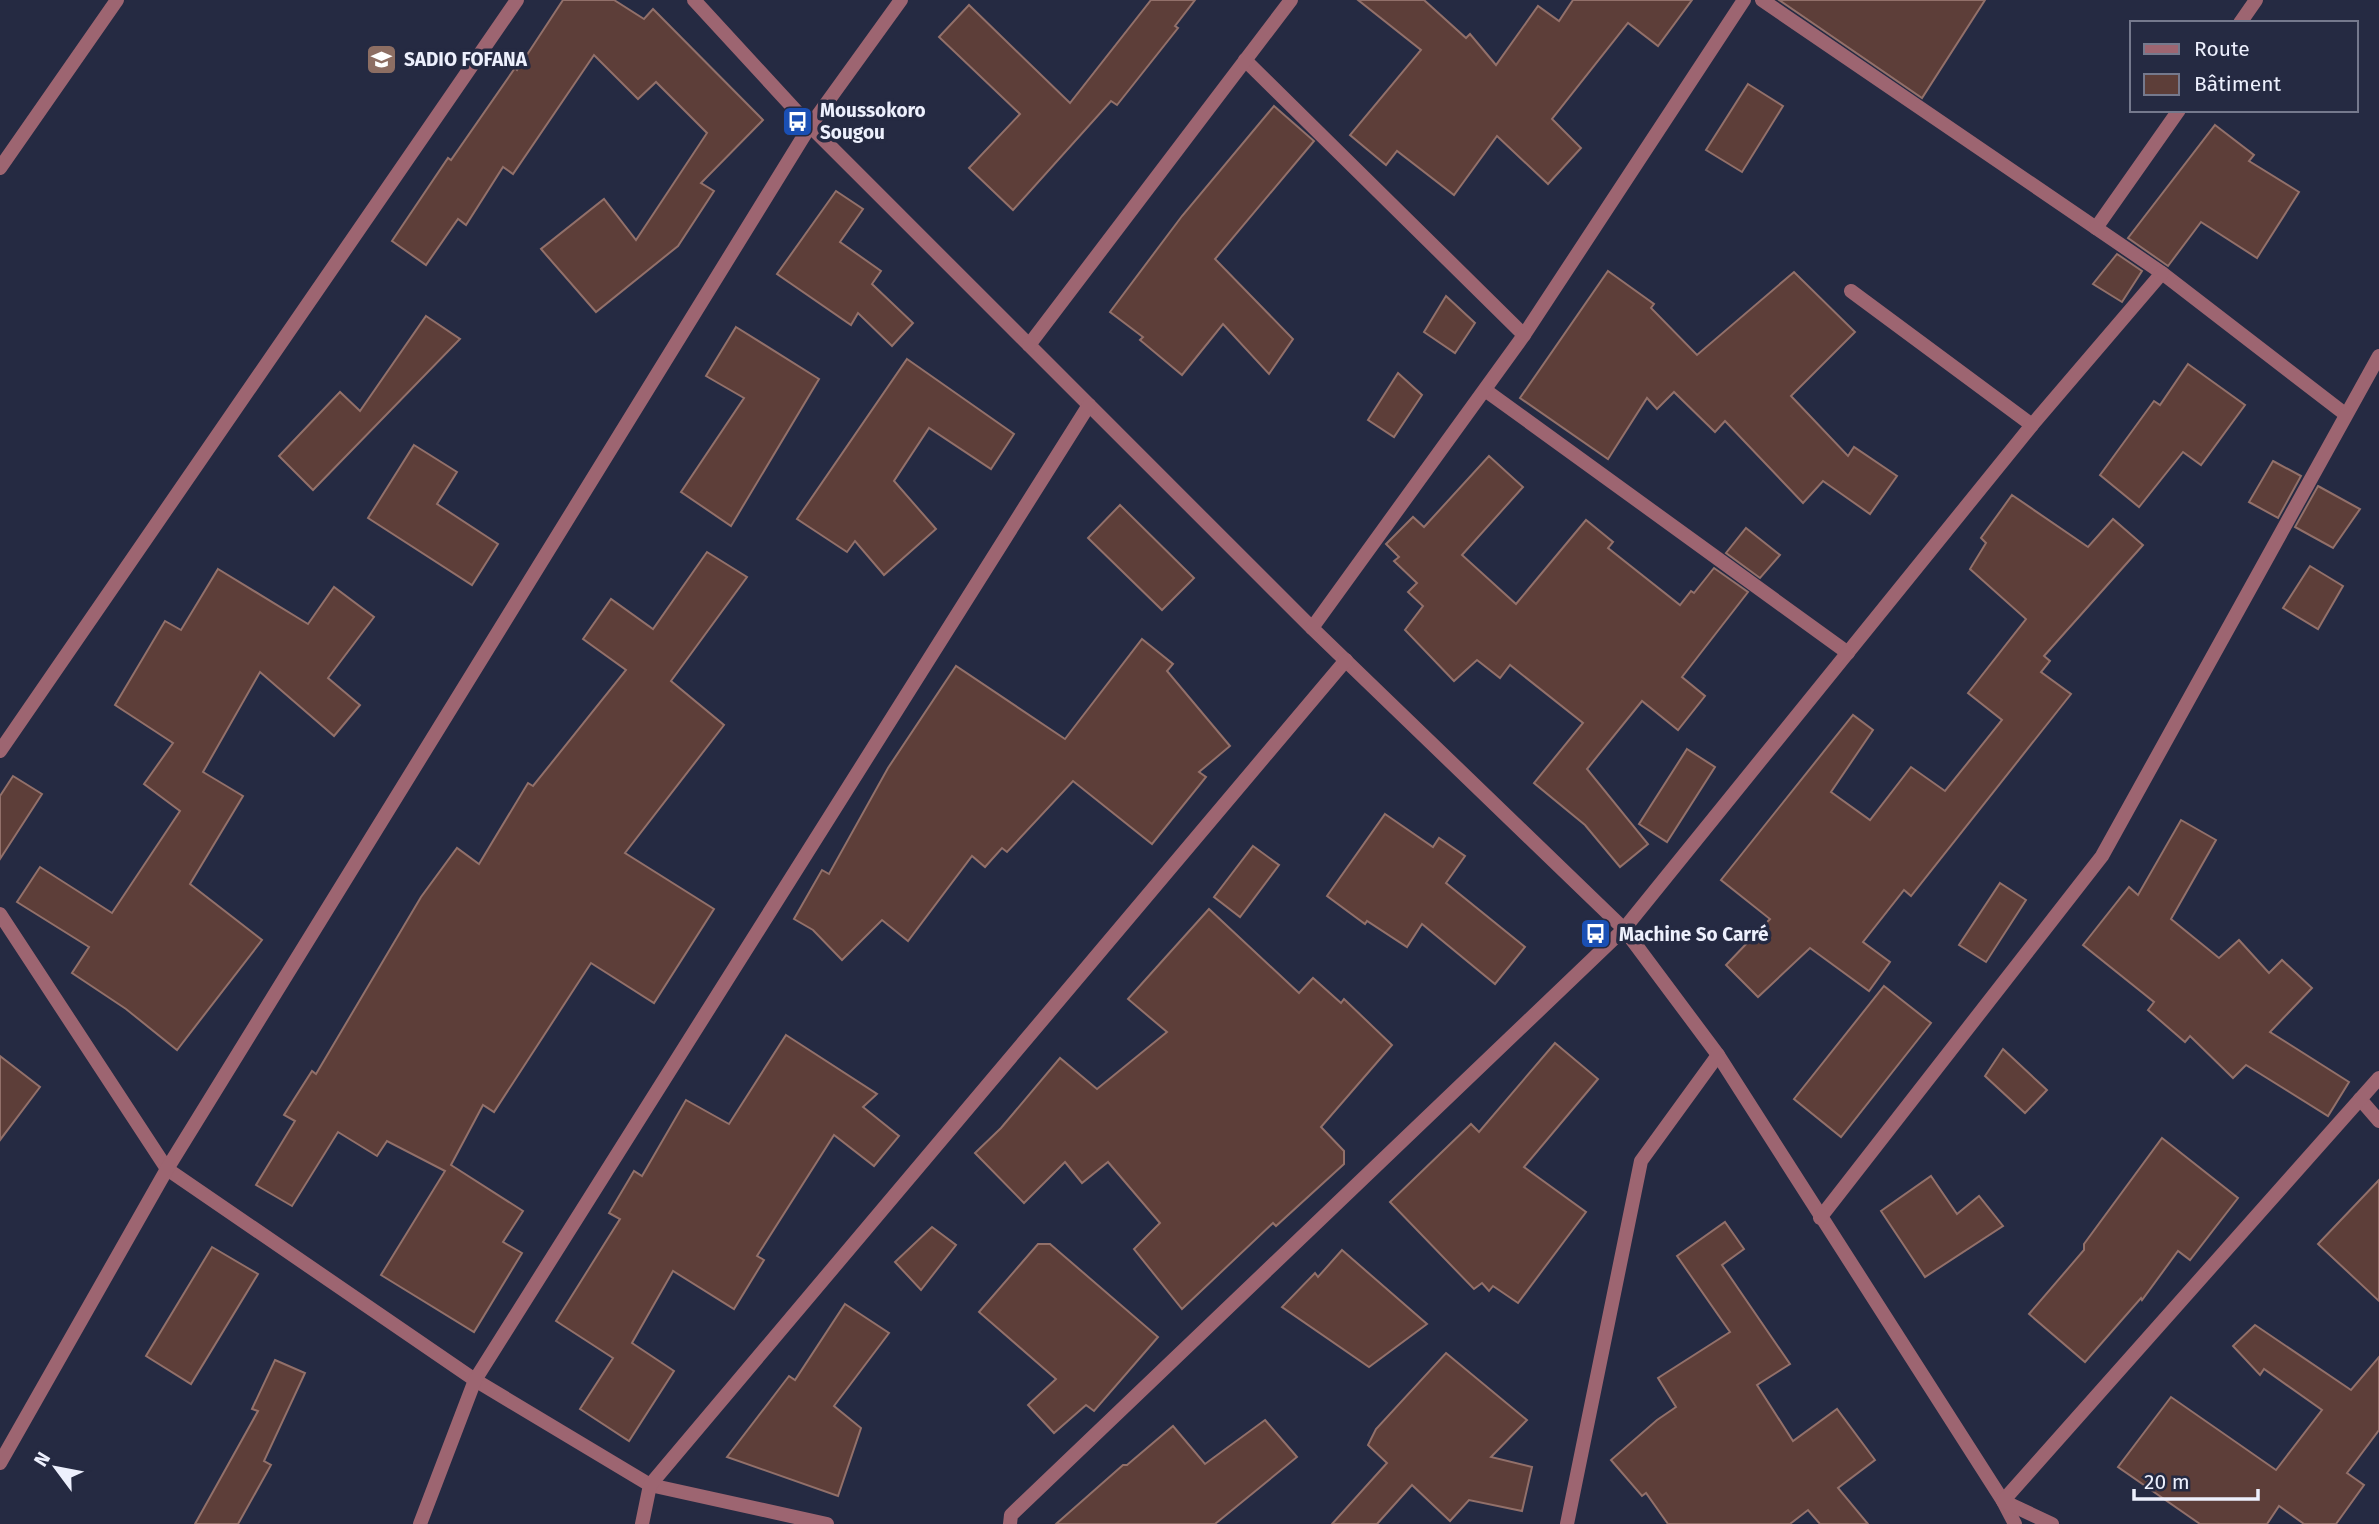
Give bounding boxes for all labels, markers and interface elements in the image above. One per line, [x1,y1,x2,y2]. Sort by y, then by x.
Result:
legend [2130,21,2358,112]
text: Route [2194,36,2250,62]
school or university icon: SADIO FOFANA [364,42,398,76]
place label: SADIO FOFANA [404,48,528,71]
text: Bâtiment [2194,71,2281,97]
place label: Moussokoro Sougou [820,99,926,144]
bus stop icon: Moussokoro Sougou [780,104,814,138]
bus stop icon: Machine So Carré [1579,917,1613,951]
place label: Machine So Carré [1619,923,1769,946]
north arrow [21,1433,91,1503]
text: N [29,1448,55,1471]
scale bar [2134,1458,2258,1502]
text: 20 m [2144,1469,2190,1495]

